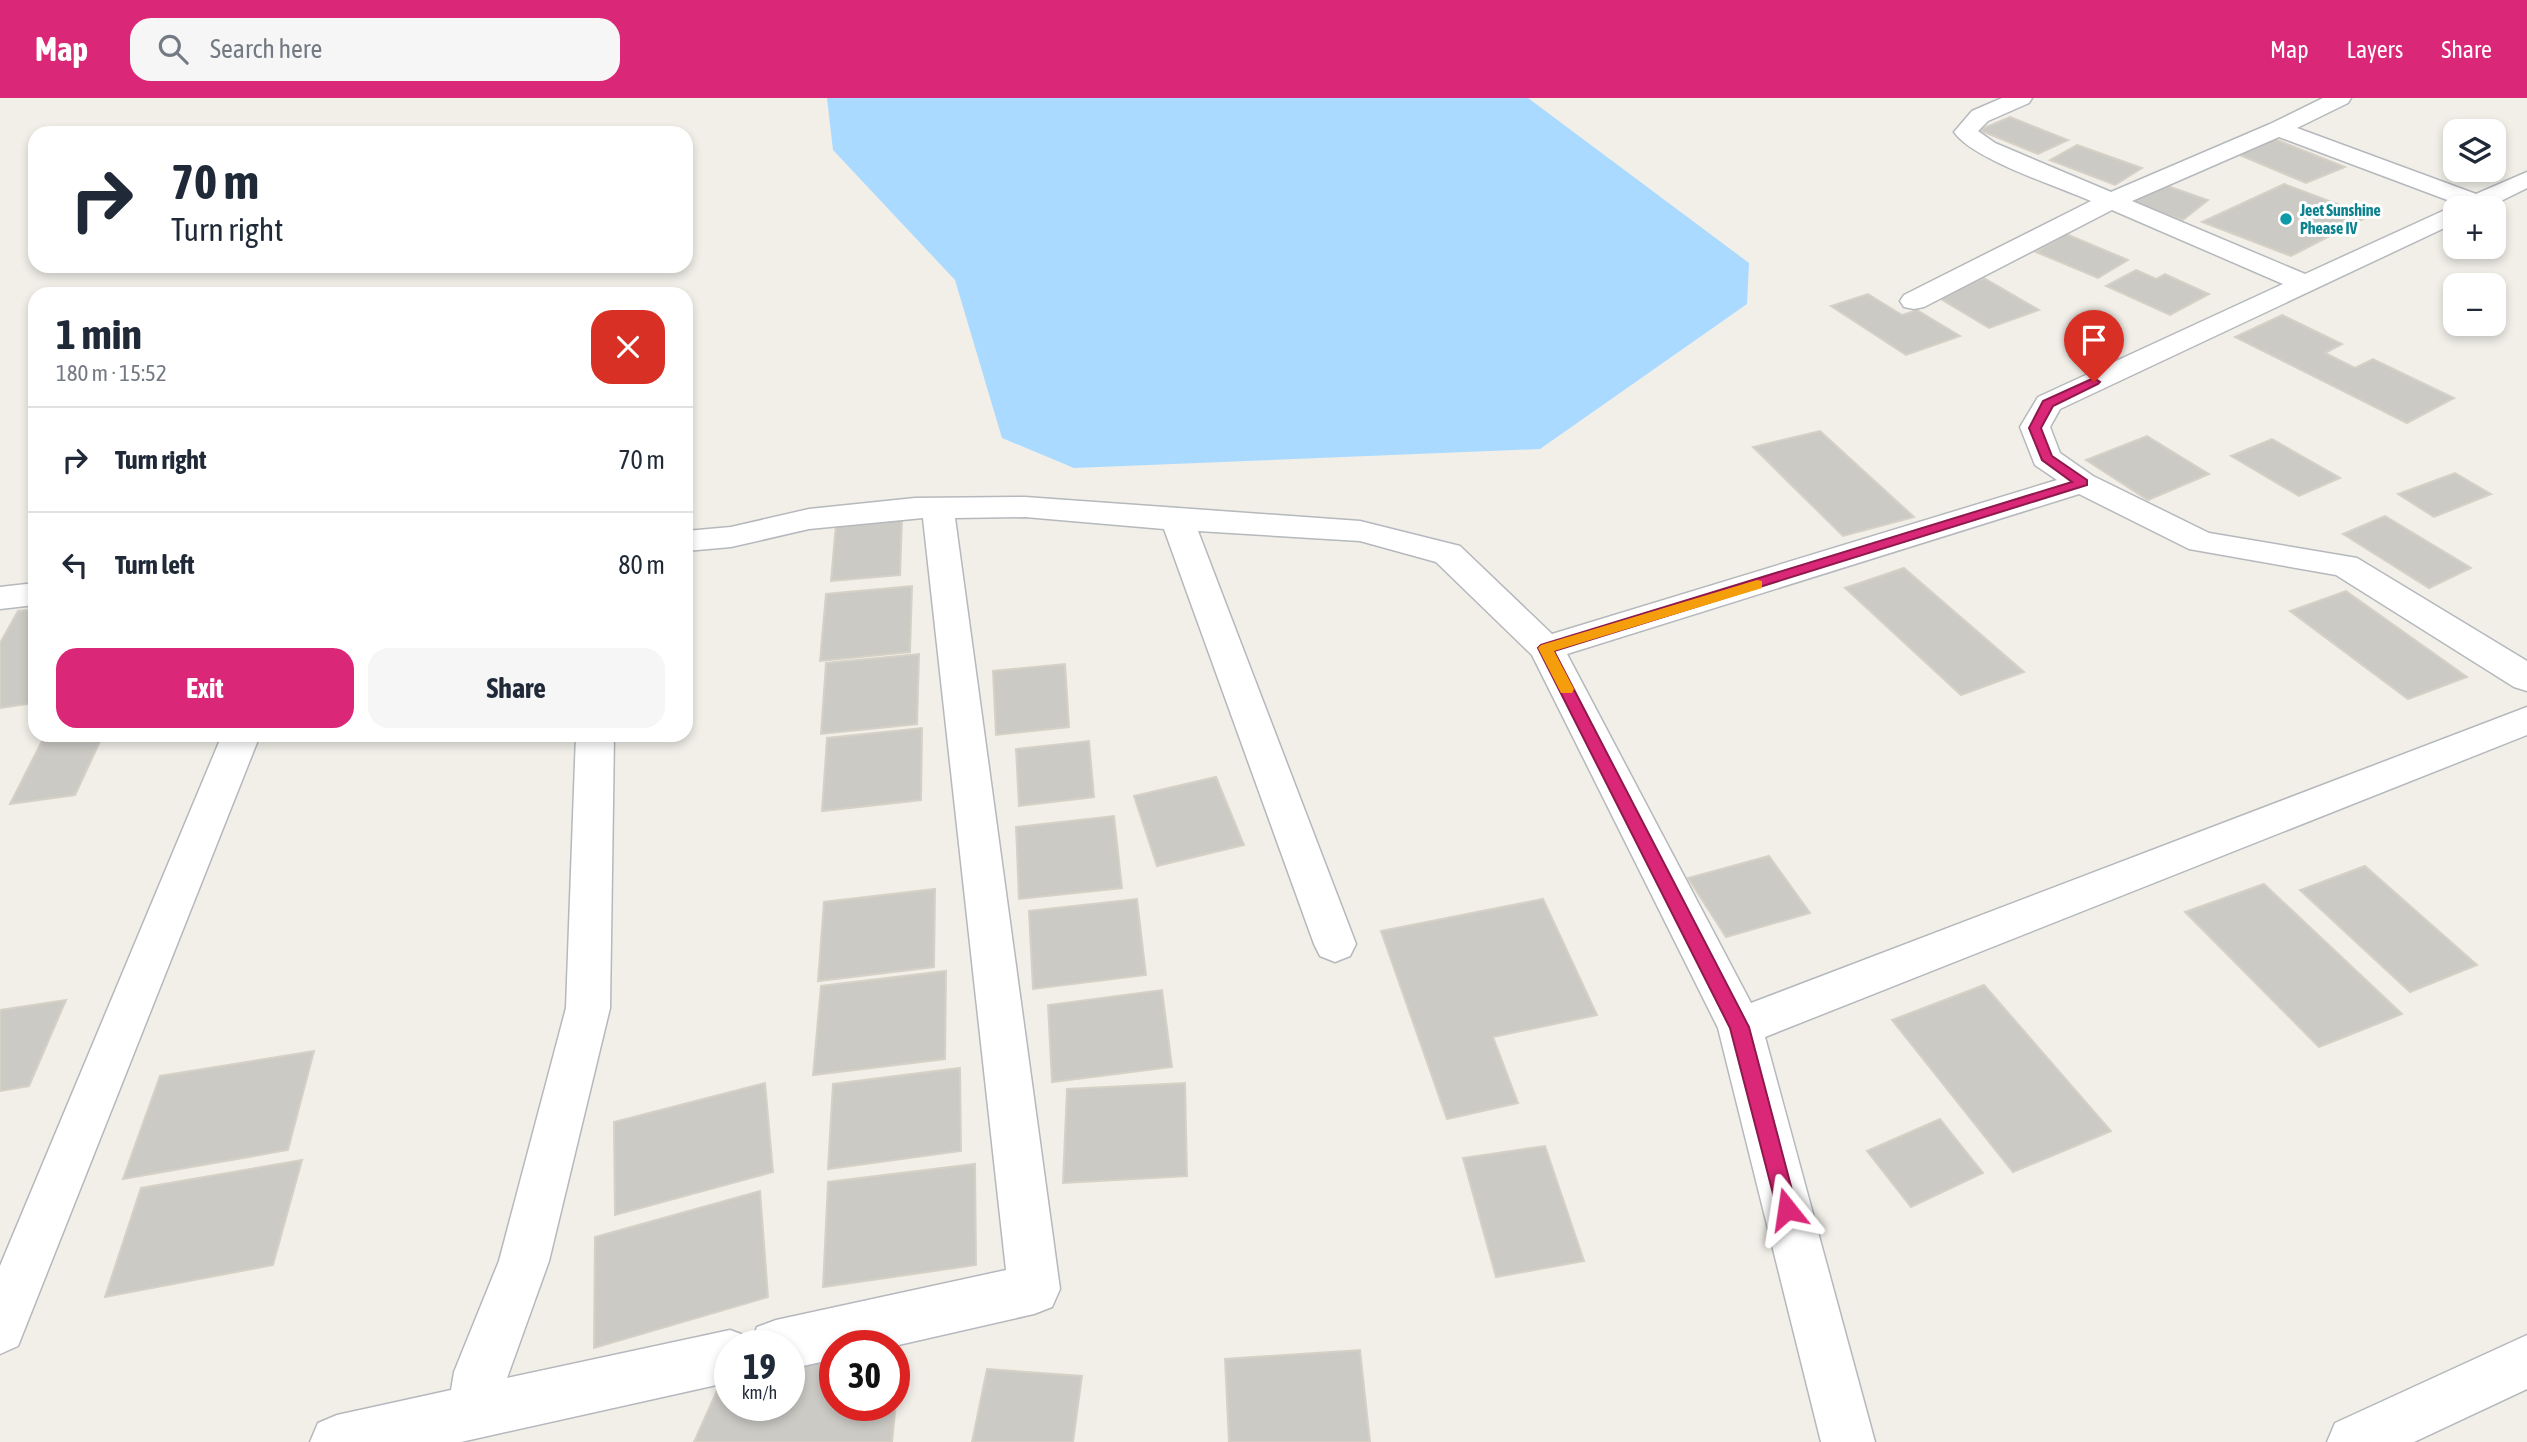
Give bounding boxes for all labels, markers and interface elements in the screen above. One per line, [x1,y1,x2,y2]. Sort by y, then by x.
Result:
search box [130,18,620,81]
text: Map [35,30,88,68]
icon: search [154,30,192,68]
text: Search here [210,34,322,64]
text: Map [2270,36,2309,63]
text: Layers [2347,36,2403,63]
text: Share [2441,36,2492,63]
map controls [2443,119,2506,336]
button: layers [2443,119,2506,182]
text: 70 m [171,153,259,209]
icon: right [56,154,147,245]
button: + [2443,196,2506,259]
place label: Jeet Sunshine Phease IV [2299,201,2381,237]
text: Turn right [171,211,284,248]
marker: Jeet Sunshine Phease IV [2278,211,2294,227]
button: − [2443,273,2506,336]
text: 1 min [56,310,142,358]
button: close [591,310,665,384]
pin [2064,310,2124,382]
icon: arrive [2075,321,2113,359]
text: 180 m · 15:52 [56,360,167,386]
icon: right [56,441,94,479]
text: Turn right [115,445,206,475]
text: 70 m [618,445,665,475]
icon: left [56,546,94,584]
text: Turn left [115,550,195,580]
text: 80 m [618,550,665,580]
button: Exit [56,648,354,728]
button: Share [368,648,665,728]
position arrow [1750,1172,1824,1246]
speed limit sign: 30 [819,1330,910,1421]
text: 19 [743,1346,776,1386]
text: km/h [742,1382,777,1403]

